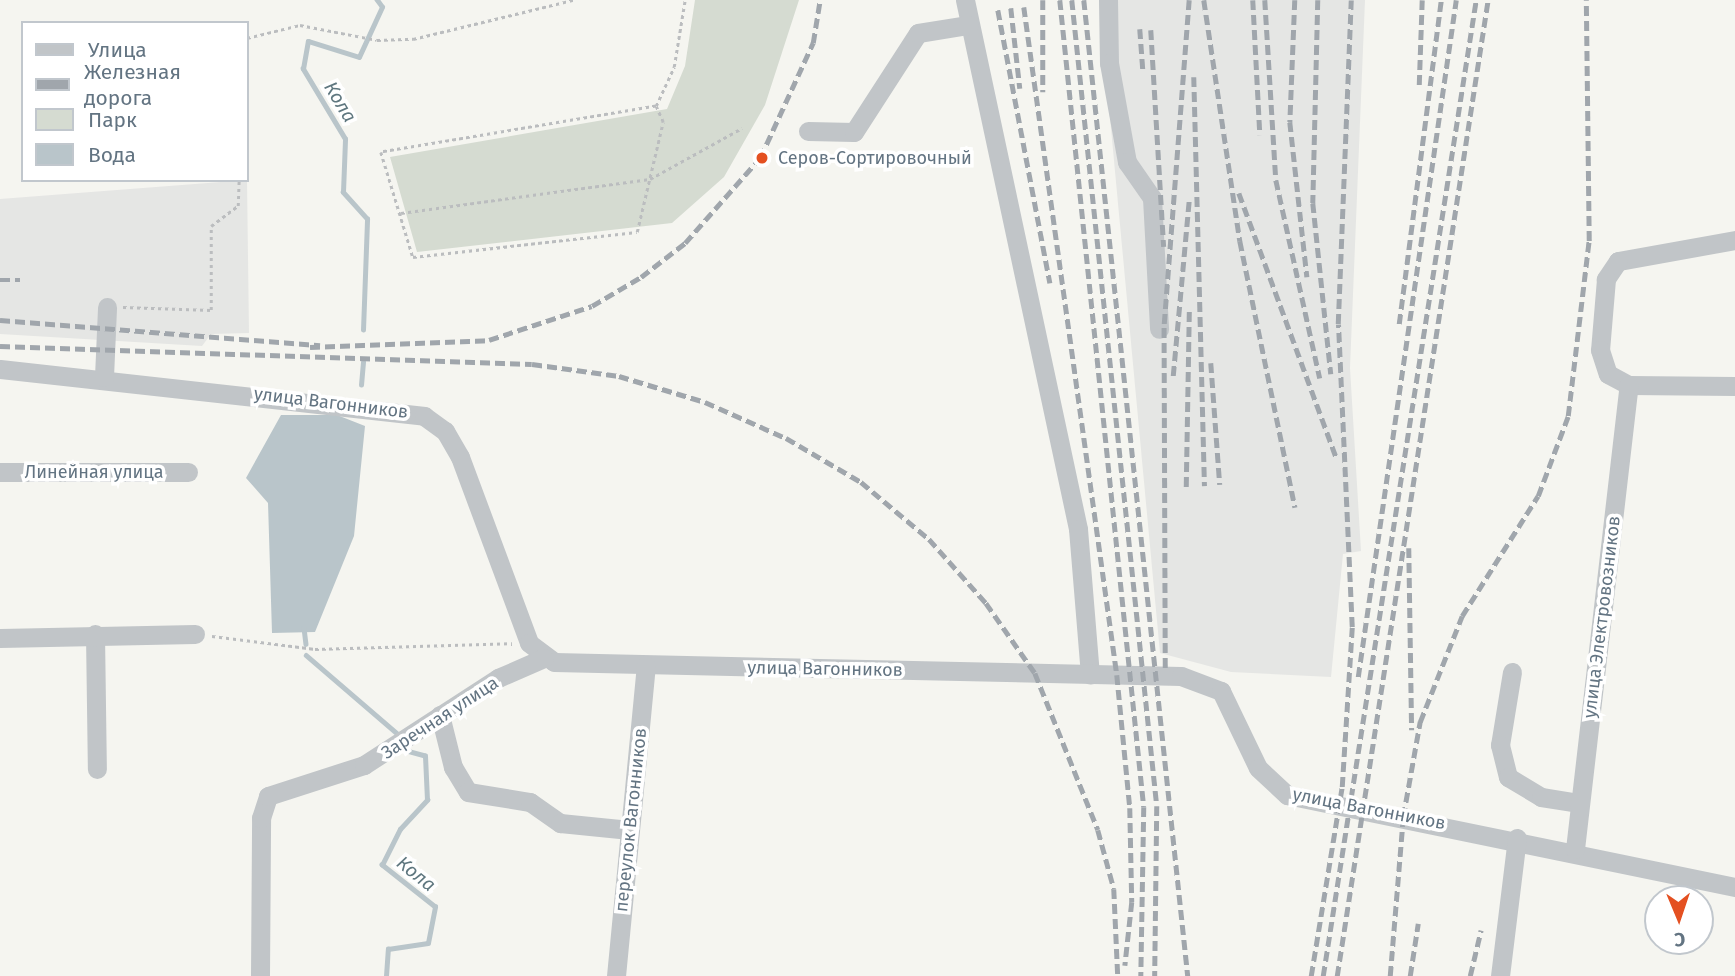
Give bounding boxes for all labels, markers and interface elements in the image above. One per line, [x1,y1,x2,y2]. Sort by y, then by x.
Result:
legend [21,21,248,182]
text: Улица [88,37,147,63]
text: Железная дорога [84,59,181,111]
water label: Кола [319,77,361,127]
text: Парк [88,107,137,133]
text: Вода [88,142,136,168]
place label: Серов-Сортировочный [778,147,972,169]
marker: Серов-Сортировочный [752,148,772,168]
street label: улица Вагонников [253,383,409,423]
street label: Линейная улица [24,461,164,483]
street label: улица Электровозников [1579,515,1625,719]
street label: улица Вагонников [747,657,903,681]
street label: Заречная улица [378,672,502,764]
street label: переулок Вагонников [611,727,651,913]
street label: улица Вагонников [1291,784,1447,834]
water label: Кола [392,851,440,897]
north arrow [1644,885,1714,955]
text: С [1674,928,1686,951]

